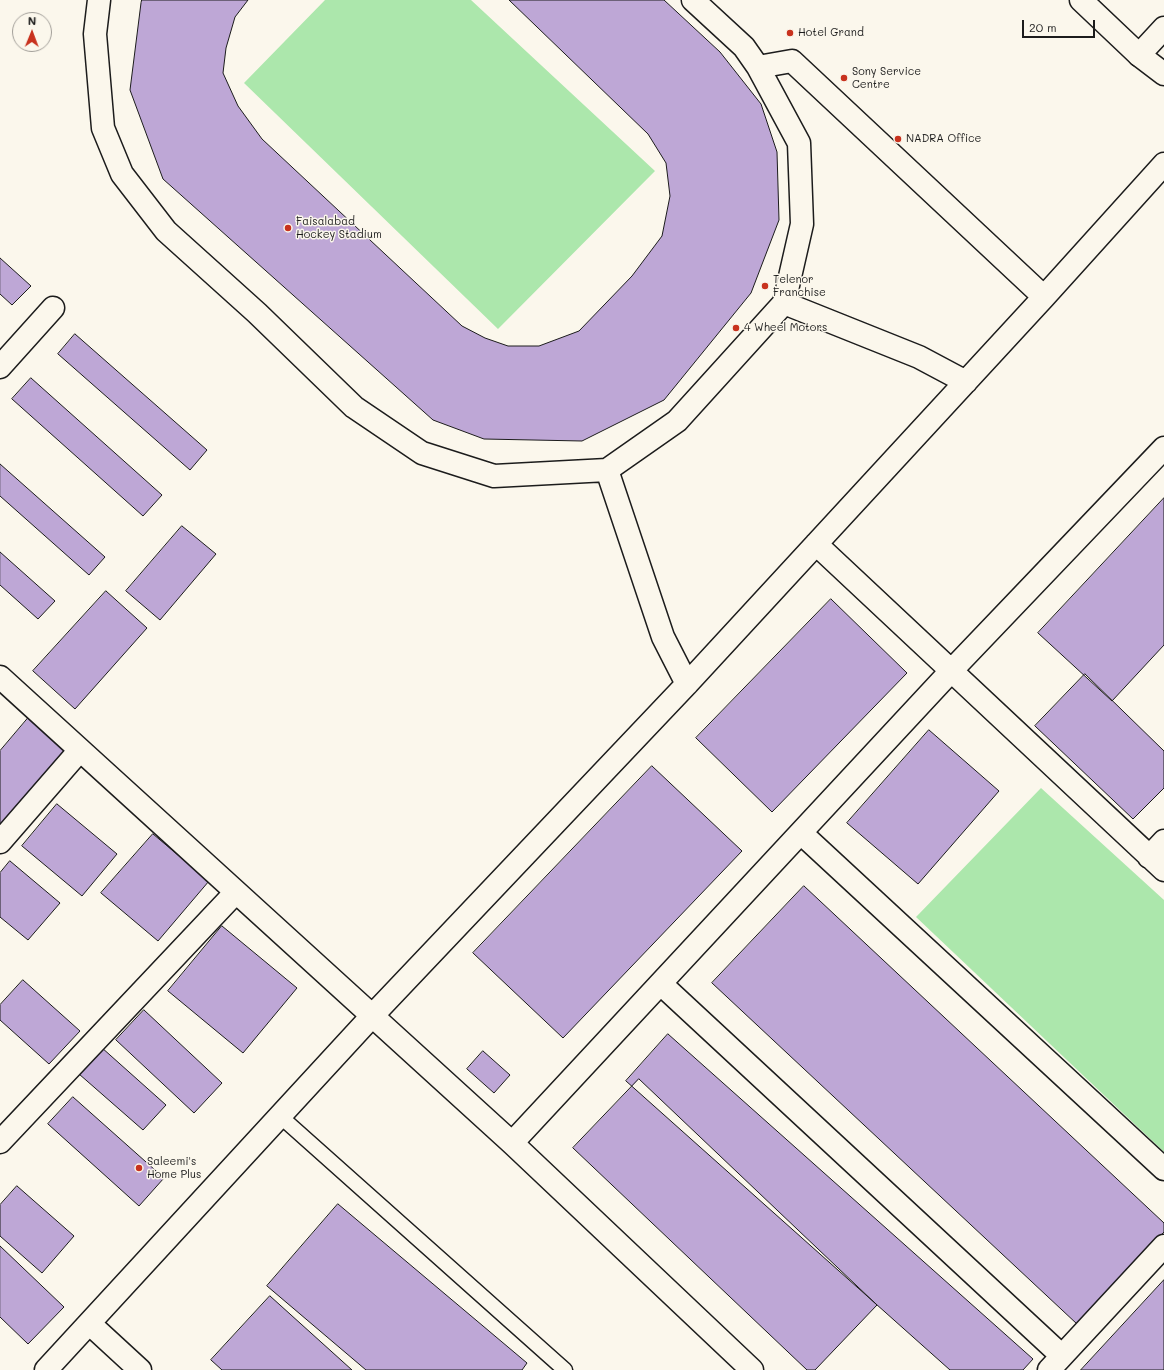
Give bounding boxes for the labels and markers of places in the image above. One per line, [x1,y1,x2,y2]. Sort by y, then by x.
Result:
place label: Hotel Grand [798,26,864,40]
marker: Hotel Grand [785,28,795,38]
place label: Sony Service Centre [852,65,921,91]
marker: Sony Service Centre [839,73,849,83]
place label: NADRA Office [906,132,981,146]
marker: NADRA Office [893,134,903,144]
place label: Faisalabad Hockey Stadium [296,215,382,241]
marker: Faisalabad Hockey Stadium [283,223,293,233]
place label: Telenor Franchise [773,273,826,299]
marker: Telenor Franchise [760,281,770,291]
place label: 4 Wheel Motors [744,321,827,335]
marker: 4 Wheel Motors [731,323,741,333]
place label: Saleemi's Home Plus [147,1155,201,1181]
marker: Saleemi's Home Plus [134,1163,144,1173]

